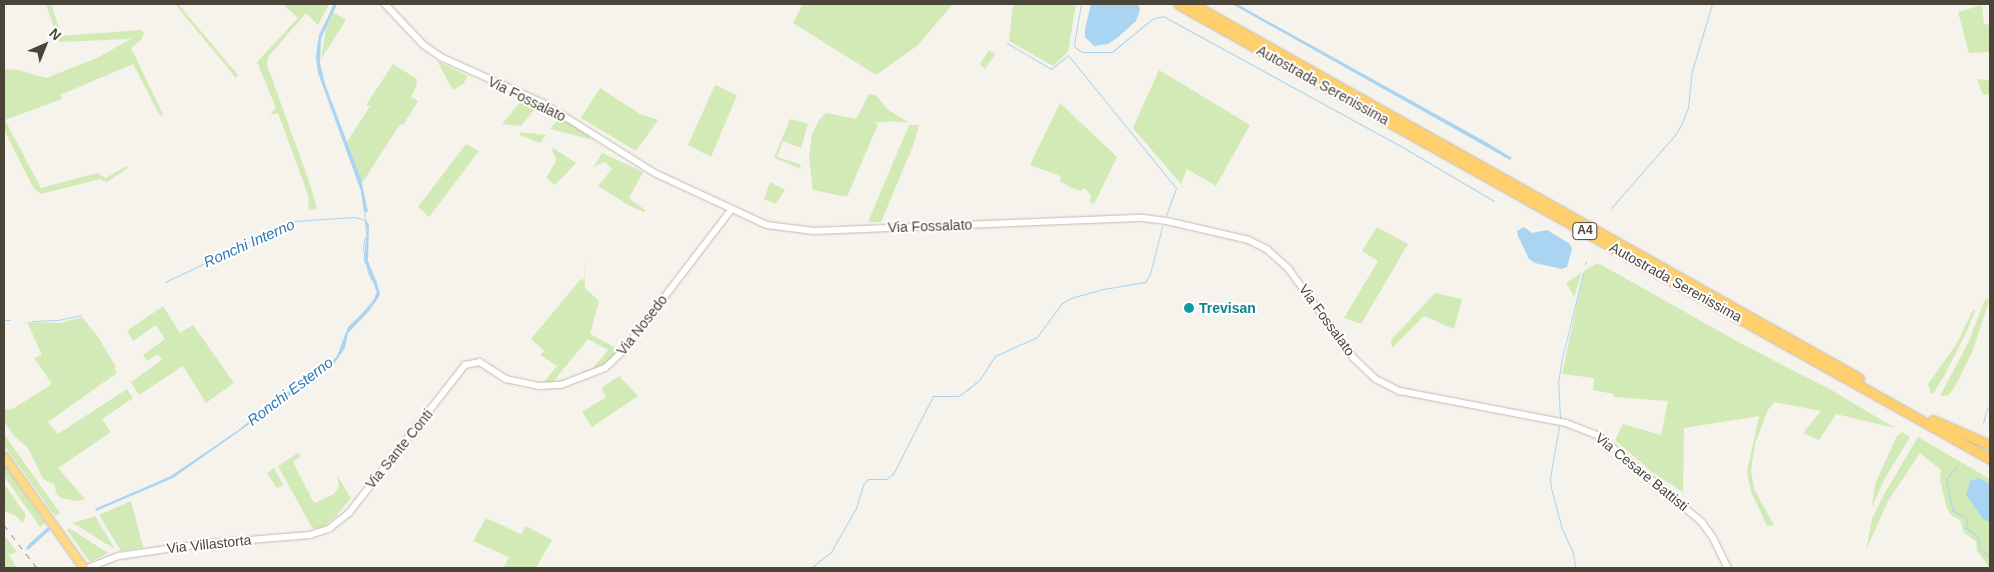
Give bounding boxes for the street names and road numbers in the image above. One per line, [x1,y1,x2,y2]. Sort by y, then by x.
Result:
street label: Autostrada Serenissima [1254,42,1392,128]
street label: Via Fossalato [485,73,569,125]
street label: Via Fossalato [887,216,973,236]
road number: A4 [1571,222,1599,240]
street label: Autostrada Serenissima [1607,239,1745,325]
street label: Via Fossalato [1295,281,1359,359]
street label: Via Nosedo [613,291,671,359]
street label: Via Sante Conti [362,406,436,492]
street label: Via Cesare Battisti [1592,429,1692,515]
street label: Via Villastorta [166,531,252,557]

